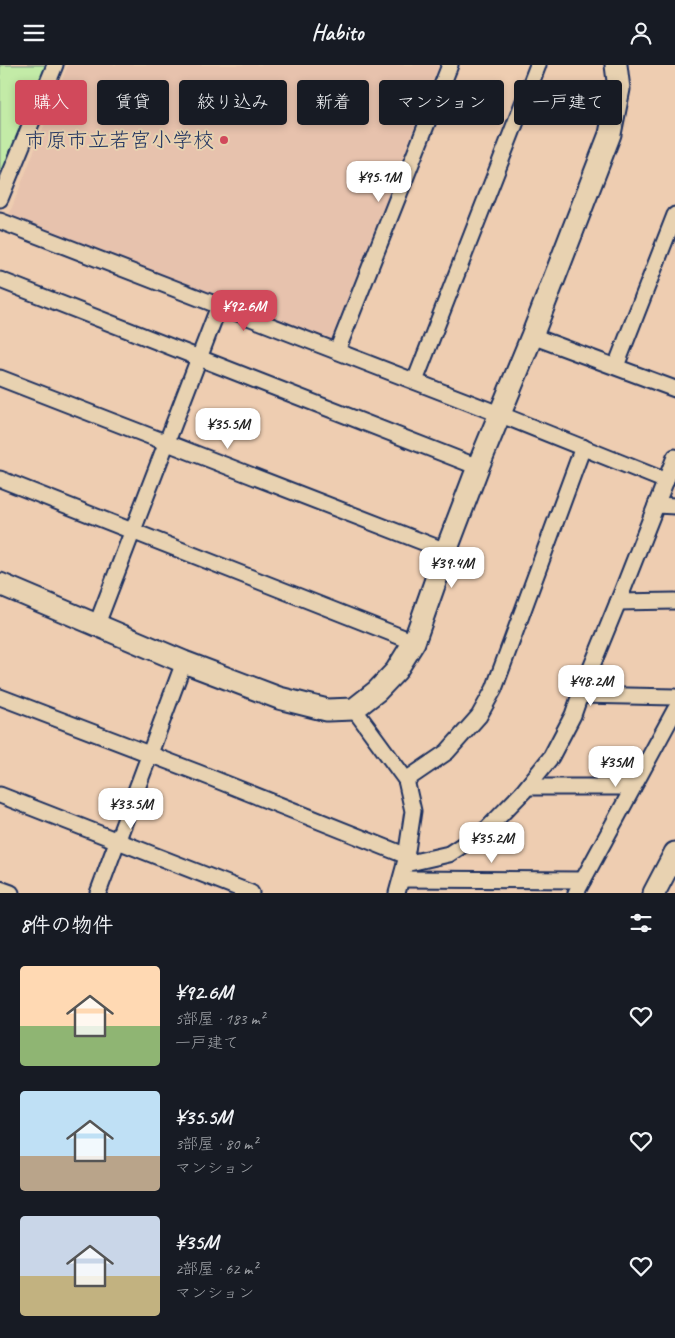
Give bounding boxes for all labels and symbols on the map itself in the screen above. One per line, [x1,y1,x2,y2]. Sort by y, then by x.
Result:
place label: 市原市立若宮小学校 [25,127,214,153]
marker: 市原市立若宮小学校 [218,134,230,146]
pin: ¥95.1M [338,161,420,203]
pin: ¥92.6M [203,289,285,332]
pin: ¥35.5M [187,407,269,450]
pin: ¥39.4M [411,547,493,589]
pin: ¥48.2M [550,665,632,707]
pin: ¥35M [586,745,646,788]
pin: ¥33.5M [90,787,172,830]
pin: ¥35.2M [451,821,533,864]

